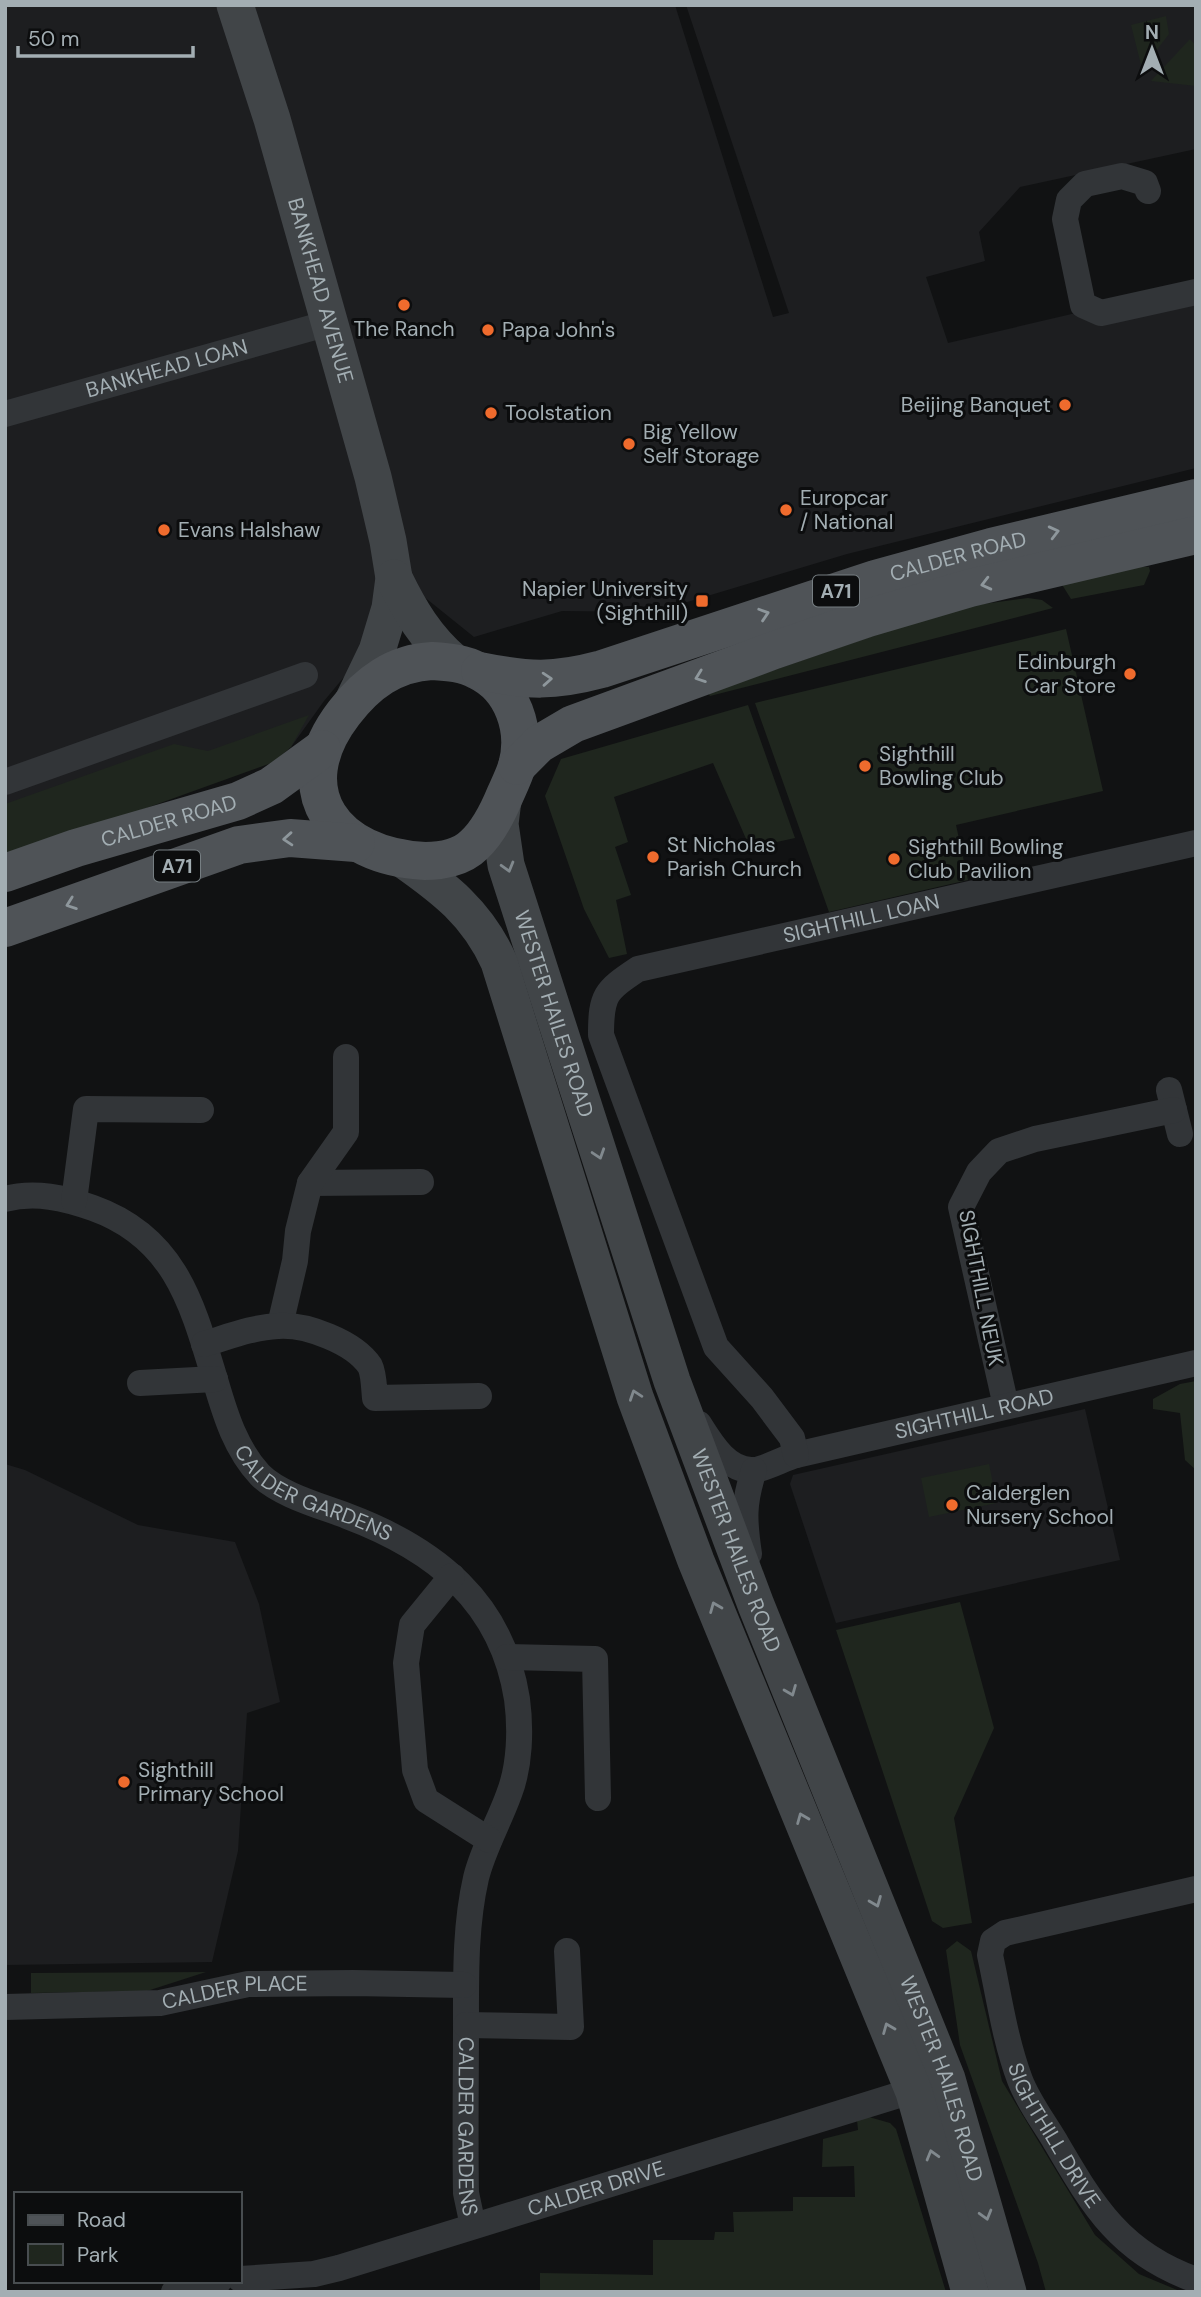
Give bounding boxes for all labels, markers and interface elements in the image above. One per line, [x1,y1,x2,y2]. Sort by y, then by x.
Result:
scale bar [18,14,192,58]
north arrow [1117,14,1187,84]
text: N [1145,20,1159,45]
text: 50 m [28,25,79,53]
street label: BANKHEAD AVENUE [281,195,360,386]
marker: The Ranch [396,297,412,313]
place label: The Ranch [353,315,455,343]
place label: Papa John's [502,316,615,344]
marker: Papa John's [480,322,496,338]
street label: BANKHEAD LOAN [83,333,251,405]
place label: Beijing Banquet [901,391,1051,419]
marker: Beijing Banquet [1057,397,1073,413]
place label: Toolstation [505,399,612,427]
marker: Toolstation [483,405,499,421]
place label: Big Yellow Self Storage [643,418,760,470]
marker: Big Yellow Self Storage [621,436,637,452]
place label: Europcar / National [800,484,893,536]
marker: Europcar / National [778,502,794,518]
place label: Evans Halshaw [178,516,320,544]
marker: Evans Halshaw [156,522,172,538]
street label: CALDER ROAD [887,525,1029,588]
one-way arrow [1048,526,1060,540]
place label: Napier University (Sighthill) [522,575,688,627]
road number: A71 [813,576,859,606]
one-way arrow [980,576,992,590]
marker: Napier University (Sighthill) [694,593,710,609]
one-way arrow [758,608,770,622]
place label: Edinburgh Car Store [1017,648,1116,700]
marker: Edinburgh Car Store [1122,666,1138,682]
one-way arrow [695,669,707,683]
one-way arrow [542,672,553,687]
place label: Sighthill Bowling Club [879,740,1004,792]
marker: Sighthill Bowling Club [857,758,873,774]
street label: CALDER ROAD [98,788,240,854]
one-way arrow [282,831,293,846]
place label: St Nicholas Parish Church [667,831,802,883]
place label: Sighthill Bowling Club Pavilion [908,833,1064,885]
marker: St Nicholas Parish Church [645,849,661,865]
road number: A71 [154,850,200,881]
marker: Sighthill Bowling Club Pavilion [886,851,902,867]
one-way arrow [499,861,514,873]
street label: SIGHTHILL LOAN [780,887,942,950]
one-way arrow [65,896,77,910]
street label: WESTER HAILES ROAD [508,907,600,1121]
one-way arrow [591,1148,605,1160]
street label: SIGHTHILL NEUK [952,1208,1010,1368]
street label: SIGHTHILL ROAD [892,1382,1056,1446]
one-way arrow [628,1389,643,1401]
street label: CALDER GARDENS [228,1440,397,1548]
street label: WESTER HAILES ROAD [685,1445,788,1657]
place label: Calderglen Nursery School [966,1479,1114,1531]
marker: Calderglen Nursery School [944,1497,960,1513]
one-way arrow [710,1602,724,1614]
one-way arrow [783,1684,797,1697]
place label: Sighthill Primary School [138,1756,284,1808]
marker: Sighthill Primary School [116,1774,132,1790]
one-way arrow [796,1813,810,1825]
one-way arrow [868,1896,882,1908]
street label: CALDER PLACE [159,1969,308,2016]
street label: WESTER HAILES ROAD [893,1972,990,2185]
one-way arrow [882,2023,896,2036]
street label: CALDER GARDENS [452,2037,485,2219]
street label: SIGHTHILL DRIVE [1001,2059,1107,2214]
one-way arrow [926,2149,941,2161]
street label: CALDER DRIVE [524,2154,668,2223]
legend [14,2192,242,2283]
text: Road [77,2206,126,2234]
one-way arrow [978,2209,992,2221]
text: Park [77,2241,119,2269]

